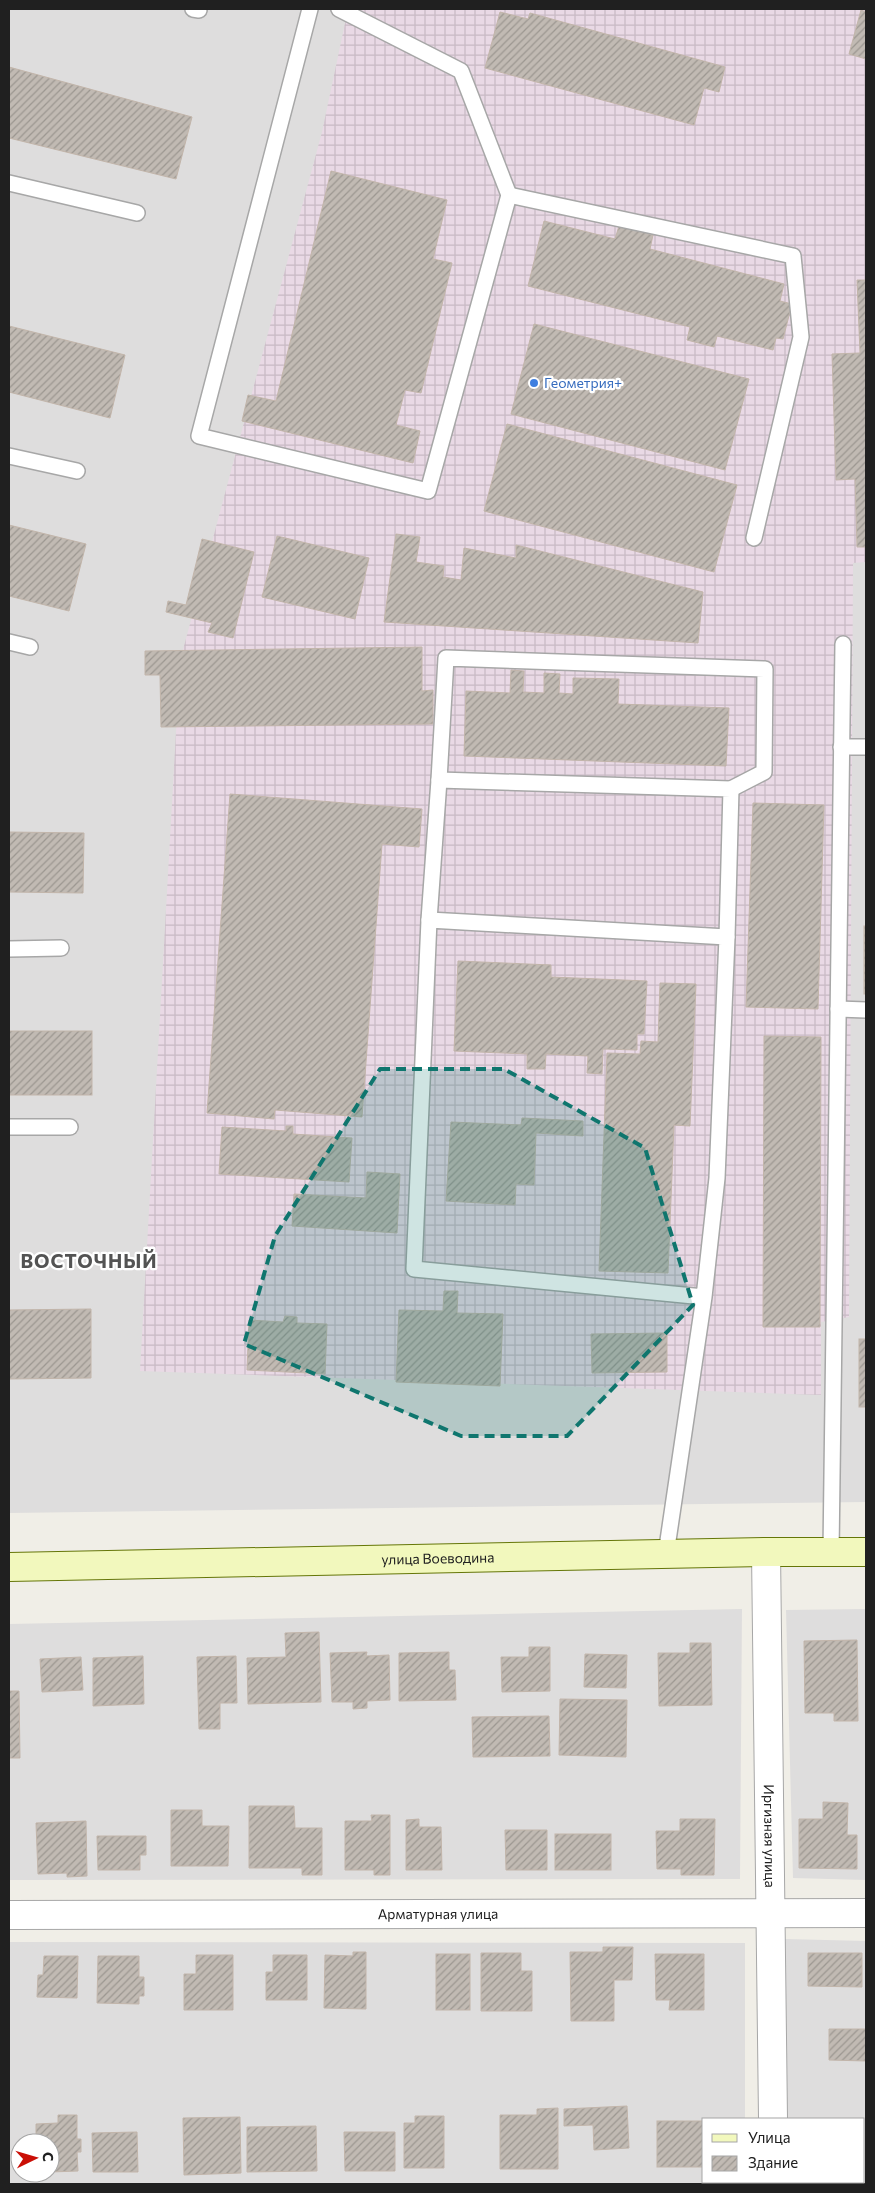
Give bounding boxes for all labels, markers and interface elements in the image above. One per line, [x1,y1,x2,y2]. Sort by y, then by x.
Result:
place label: Геометрия+ [544,374,622,391]
marker: Геометрия+ [528,377,540,389]
district label: ВОСТОЧНЫЙ [20,1249,158,1272]
street label: улица Воеводина [381,1548,495,1568]
street label: Иргизная улица [761,1784,779,1888]
street label: Арматурная улица [378,1905,498,1922]
legend [702,2118,865,2183]
text: Улица [748,2128,790,2146]
north arrow [10,2133,60,2183]
text: С [40,2151,57,2162]
text: Здание [748,2153,798,2171]

